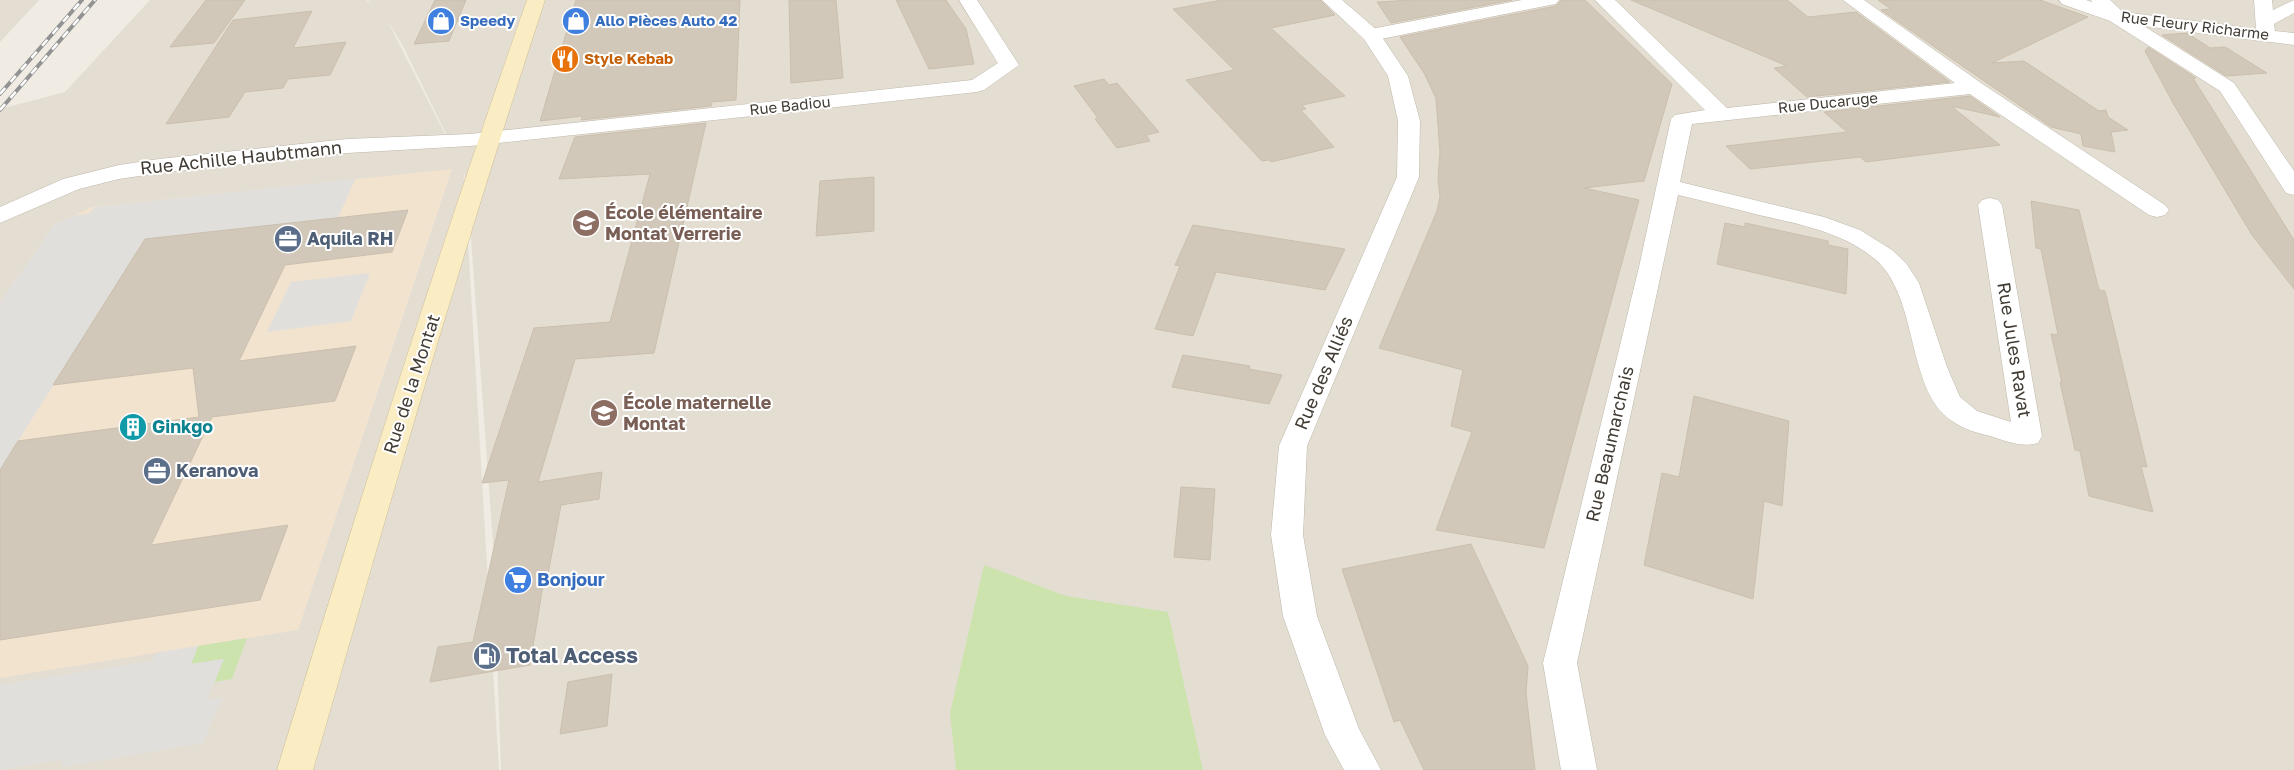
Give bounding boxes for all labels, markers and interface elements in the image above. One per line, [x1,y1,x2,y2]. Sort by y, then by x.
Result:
shop icon: Speedy [426,6,456,36]
shop icon: Allo Pièces Auto 42 [561,6,591,36]
street label: Rue Fleury Richarme [2120,7,2271,43]
place label: Speedy [460,11,515,29]
place label: Allo Pièces Auto 42 [595,11,737,29]
restaurant icon: Style Kebab [550,44,580,74]
place label: Style Kebab [584,49,673,67]
street label: Rue Ducaruge [1777,88,1879,116]
street label: Rue Badiou [749,92,831,118]
street label: Rue Achille Haubtmann [139,135,343,179]
place label: École élémentaire Montat Verrerie [605,201,763,244]
school or university icon: École élémentaire Montat Verrerie [571,208,601,238]
office icon: Aquila RH [273,224,303,254]
place label: Aquila RH [307,227,393,249]
street label: Rue Jules Ravat [1993,280,2037,419]
street label: Rue de la Montat [378,311,444,456]
street label: Rue des Alliés [1289,312,1357,433]
street label: Rue Beaumarchais [1580,364,1638,524]
place label: École maternelle Montat [623,391,772,434]
school or university icon: École maternelle Montat [589,398,619,428]
building icon: Ginkgo [118,412,148,442]
place label: Ginkgo [152,415,213,437]
office icon: Keranova [142,456,172,486]
place label: Keranova [176,459,258,481]
supermarket icon: Bonjour [503,565,533,595]
place label: Bonjour [537,568,605,590]
fuel station icon: Total Access [472,641,502,671]
place label: Total Access [506,642,638,668]

